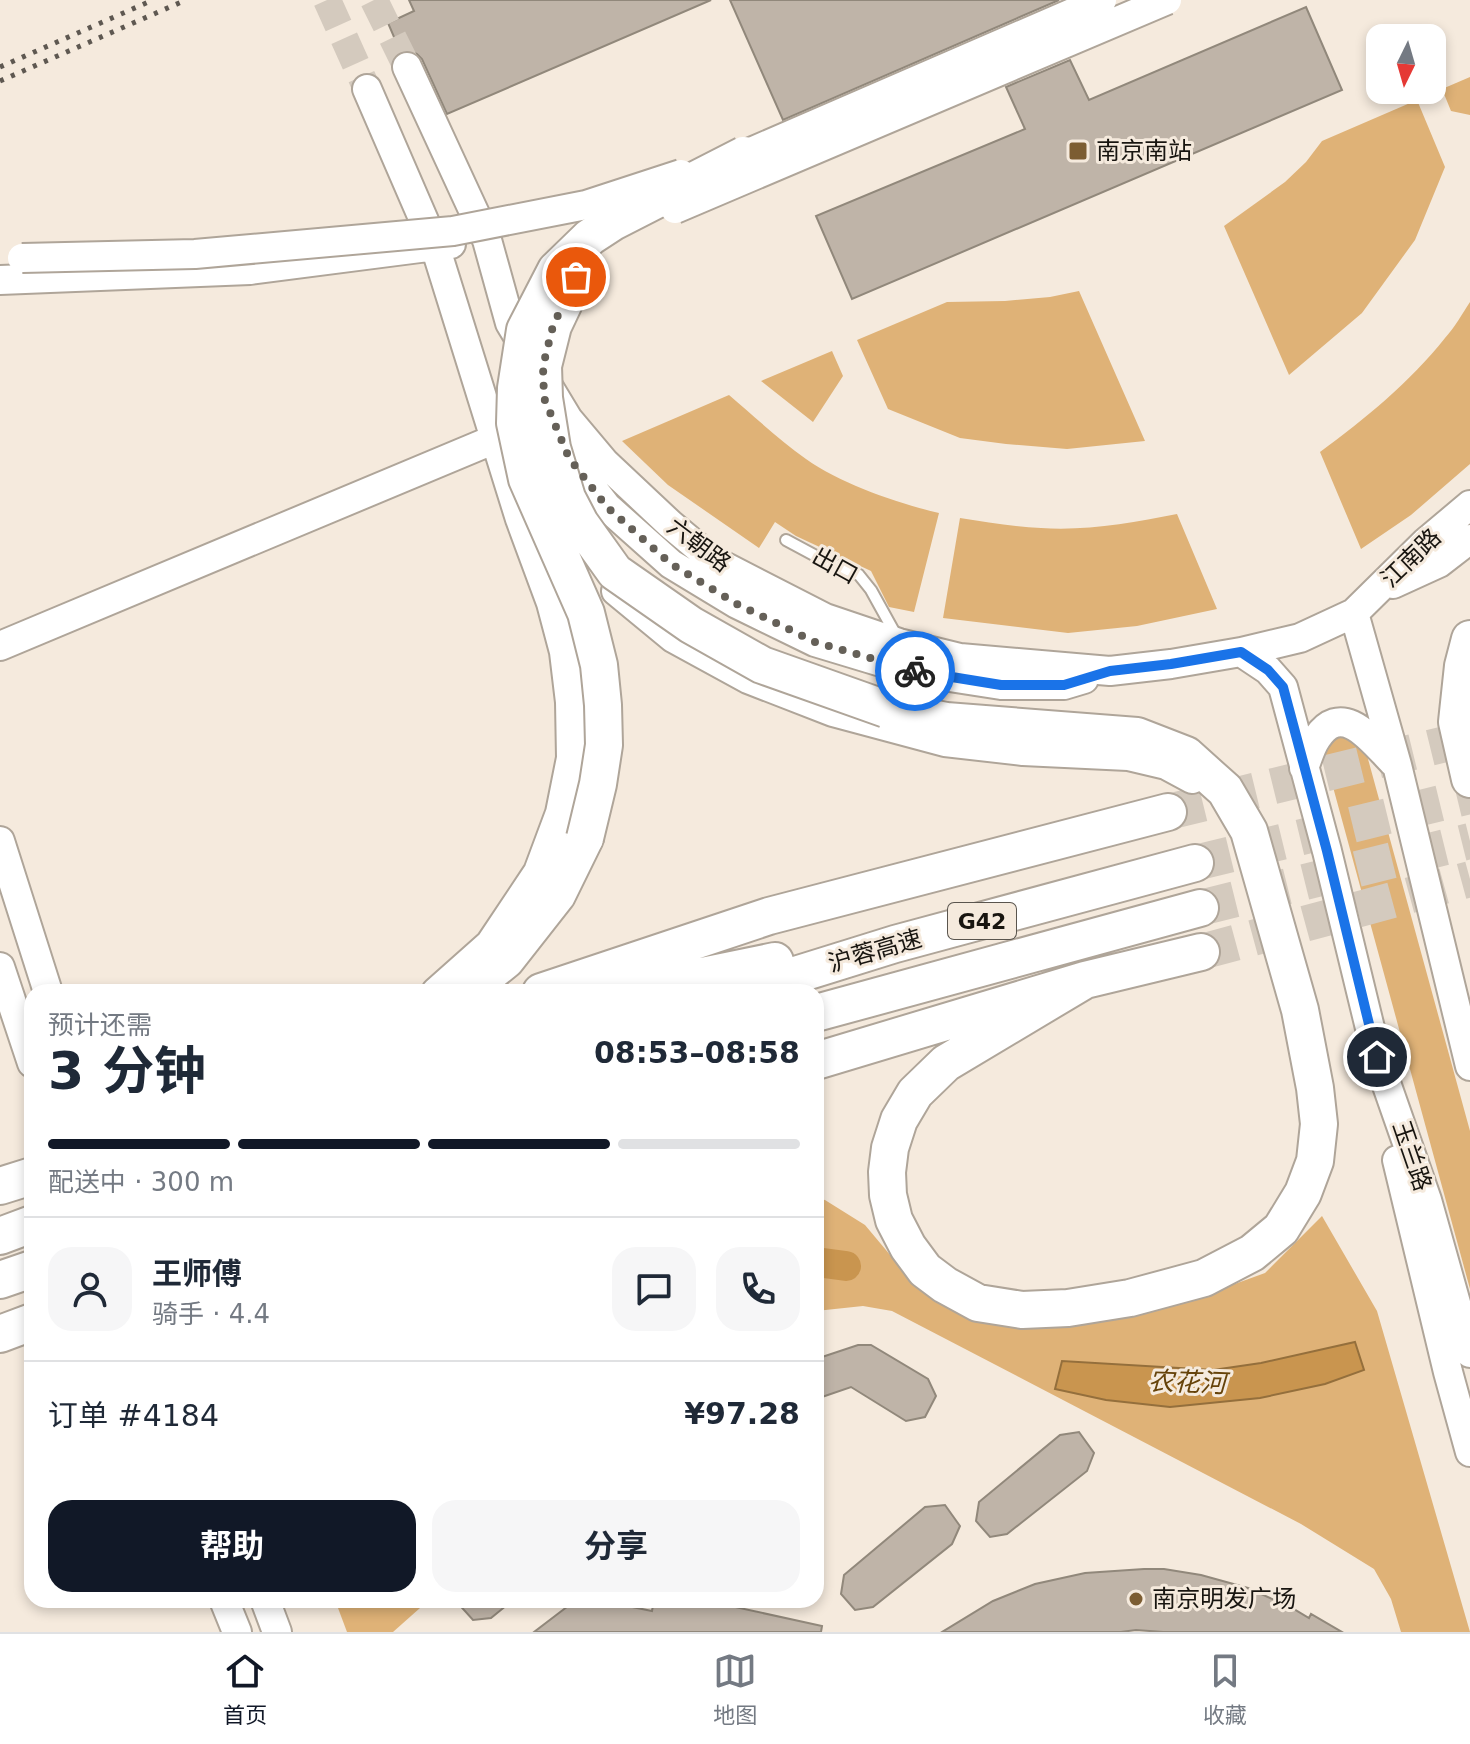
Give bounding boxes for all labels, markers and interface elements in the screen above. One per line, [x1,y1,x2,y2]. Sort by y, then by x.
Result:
north arrow [1366,24,1446,104]
map controls [1366,24,1446,104]
place label: 南京南站 [1096,137,1192,165]
marker: 南京南站 [1067,140,1089,162]
pin [542,243,610,311]
icon: bag [554,255,598,299]
street label: 六朝路 [662,512,736,578]
street label: 江南路 [1375,523,1447,593]
street label: 出口 [807,542,863,590]
courier [875,631,955,711]
icon: bike [893,649,937,693]
road number: G42 [948,903,1016,939]
street label: 沪蓉高速 [825,924,925,978]
text: 预计还需 [48,1010,152,1040]
pin [1343,1023,1411,1091]
text: 08:53–08:58 [594,1035,800,1070]
icon: home [1355,1035,1399,1079]
text: 3 分钟 [48,1041,206,1101]
street label: 玉兰路 [1387,1117,1437,1195]
text: 配送中 · 300 m [48,1167,234,1197]
button: person [48,1247,132,1331]
button: chat [612,1247,696,1331]
button: phone [716,1247,800,1331]
text: 王师傅 [152,1256,242,1291]
text: 骑手 · 4.4 [152,1299,270,1329]
water label: 农花河 [1147,1366,1231,1399]
text: ¥97.28 [684,1396,800,1431]
text: 订单 #4184 [48,1398,219,1433]
button: 帮助 [48,1500,416,1592]
button: 分享 [432,1500,800,1592]
place label: 南京明发广场 [1152,1585,1296,1613]
marker: 南京明发广场 [1127,1590,1145,1608]
tab: 首页 [223,1649,267,1729]
tab: 地图 [713,1649,757,1729]
tab: 收藏 [1203,1649,1247,1729]

